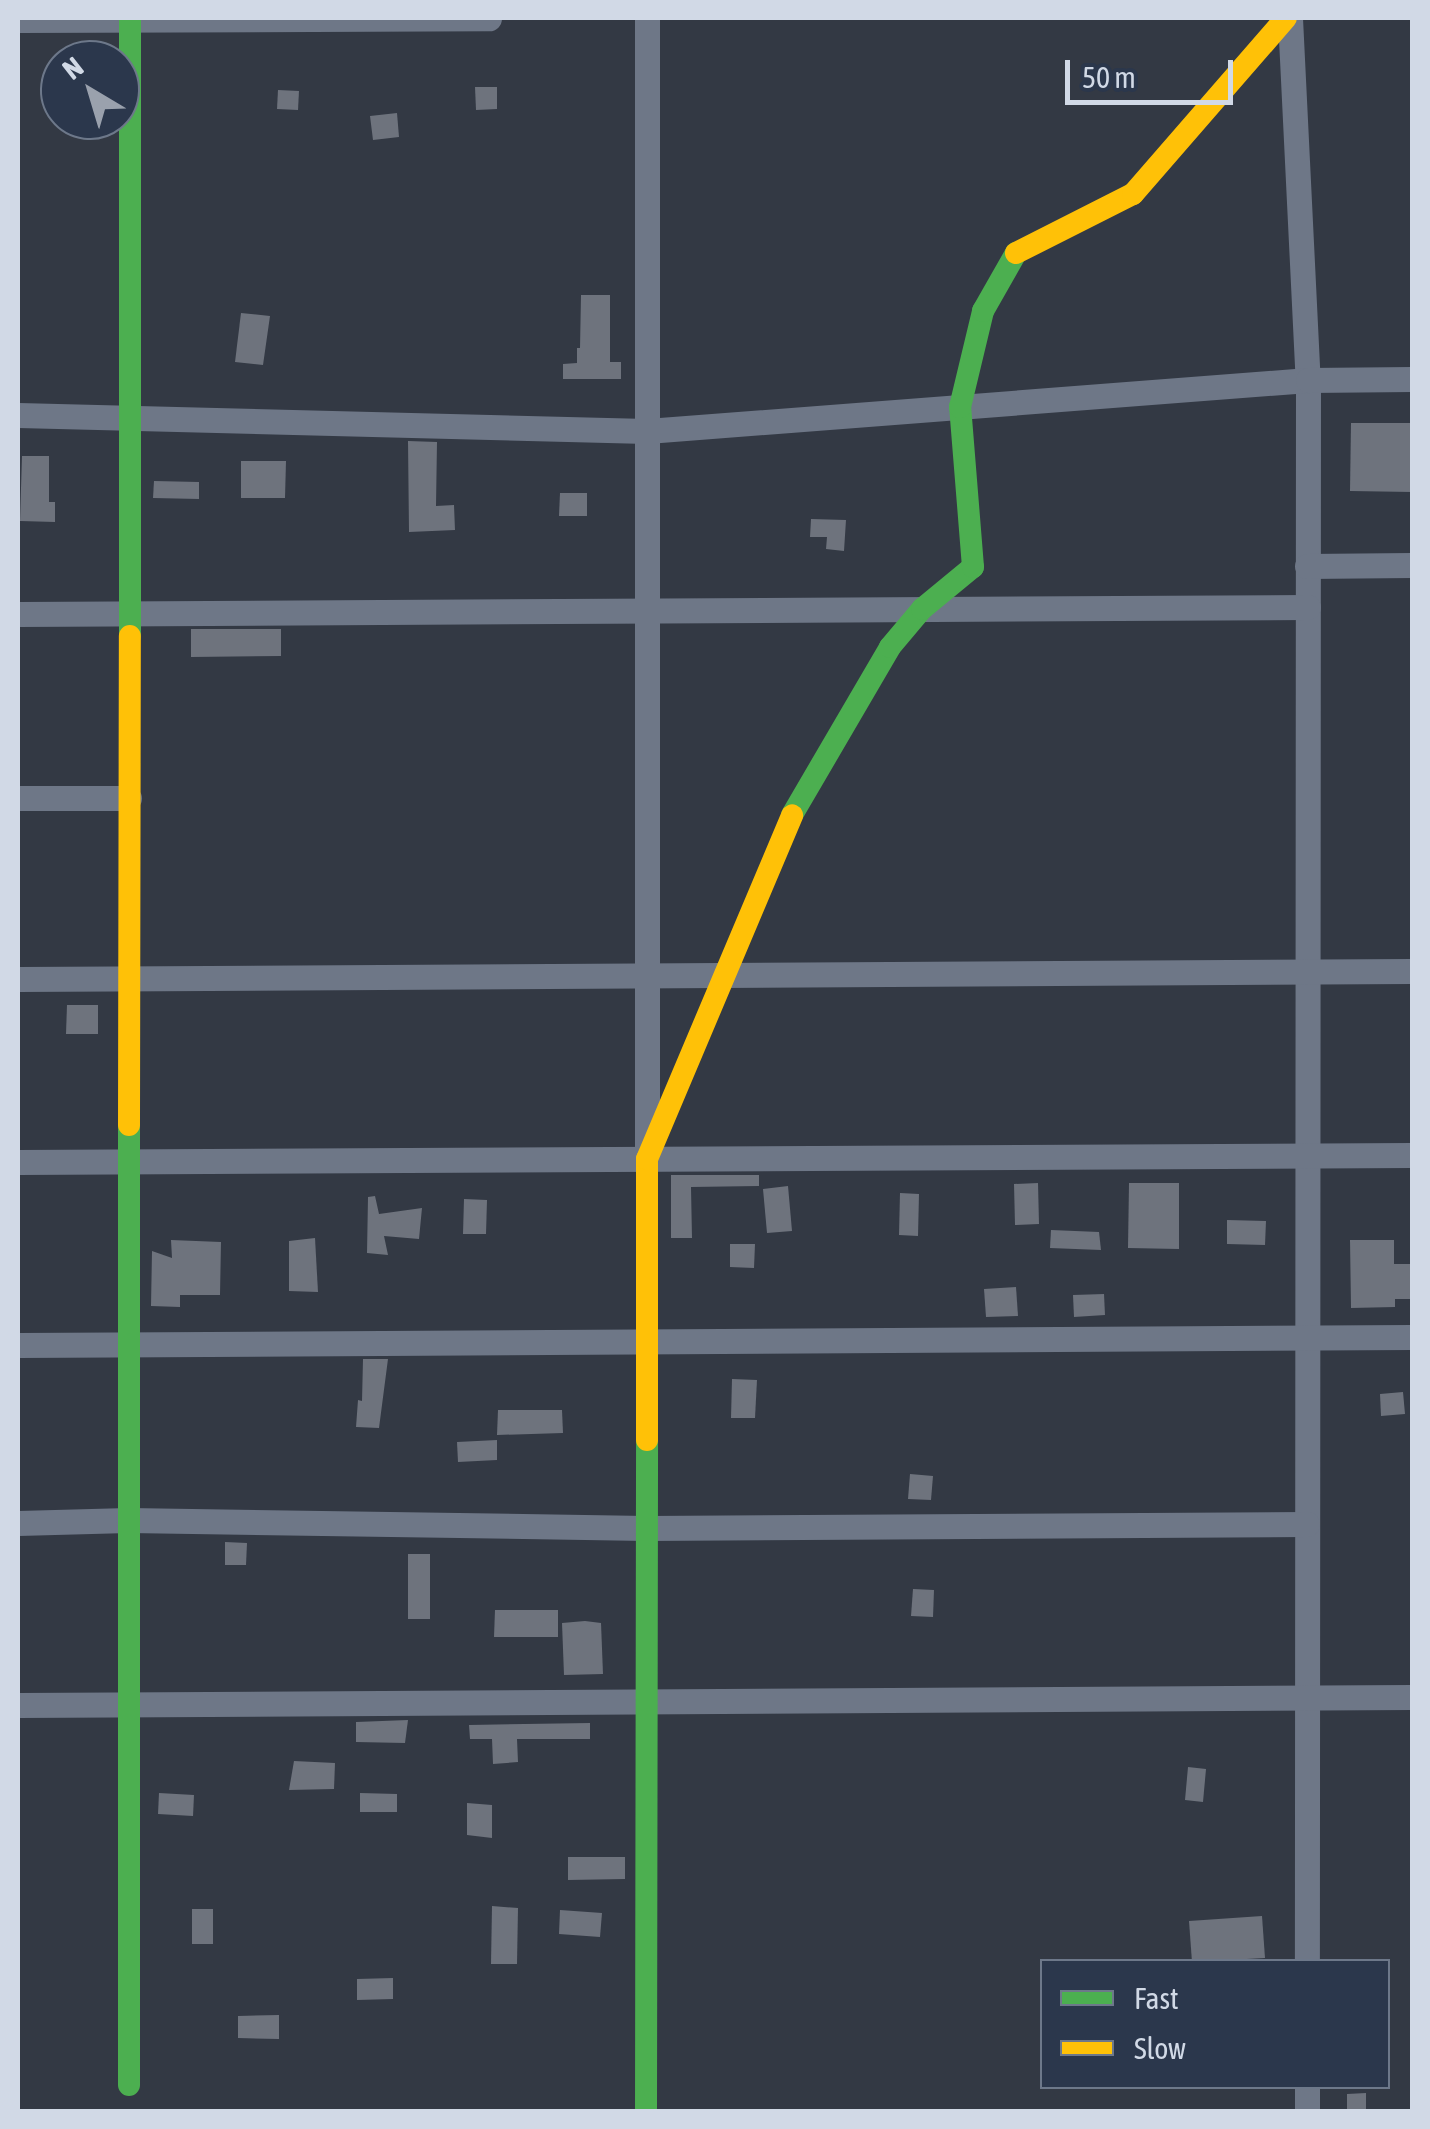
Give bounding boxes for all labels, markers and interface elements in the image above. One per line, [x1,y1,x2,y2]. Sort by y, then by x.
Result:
north arrow [40,40,140,140]
scale bar [1070,40,1238,102]
text: N [56,50,89,86]
text: 50 m [1082,60,1136,94]
legend [1040,1959,1390,2089]
text: Fast [1134,1981,1179,2015]
text: Slow [1134,2031,1186,2065]

